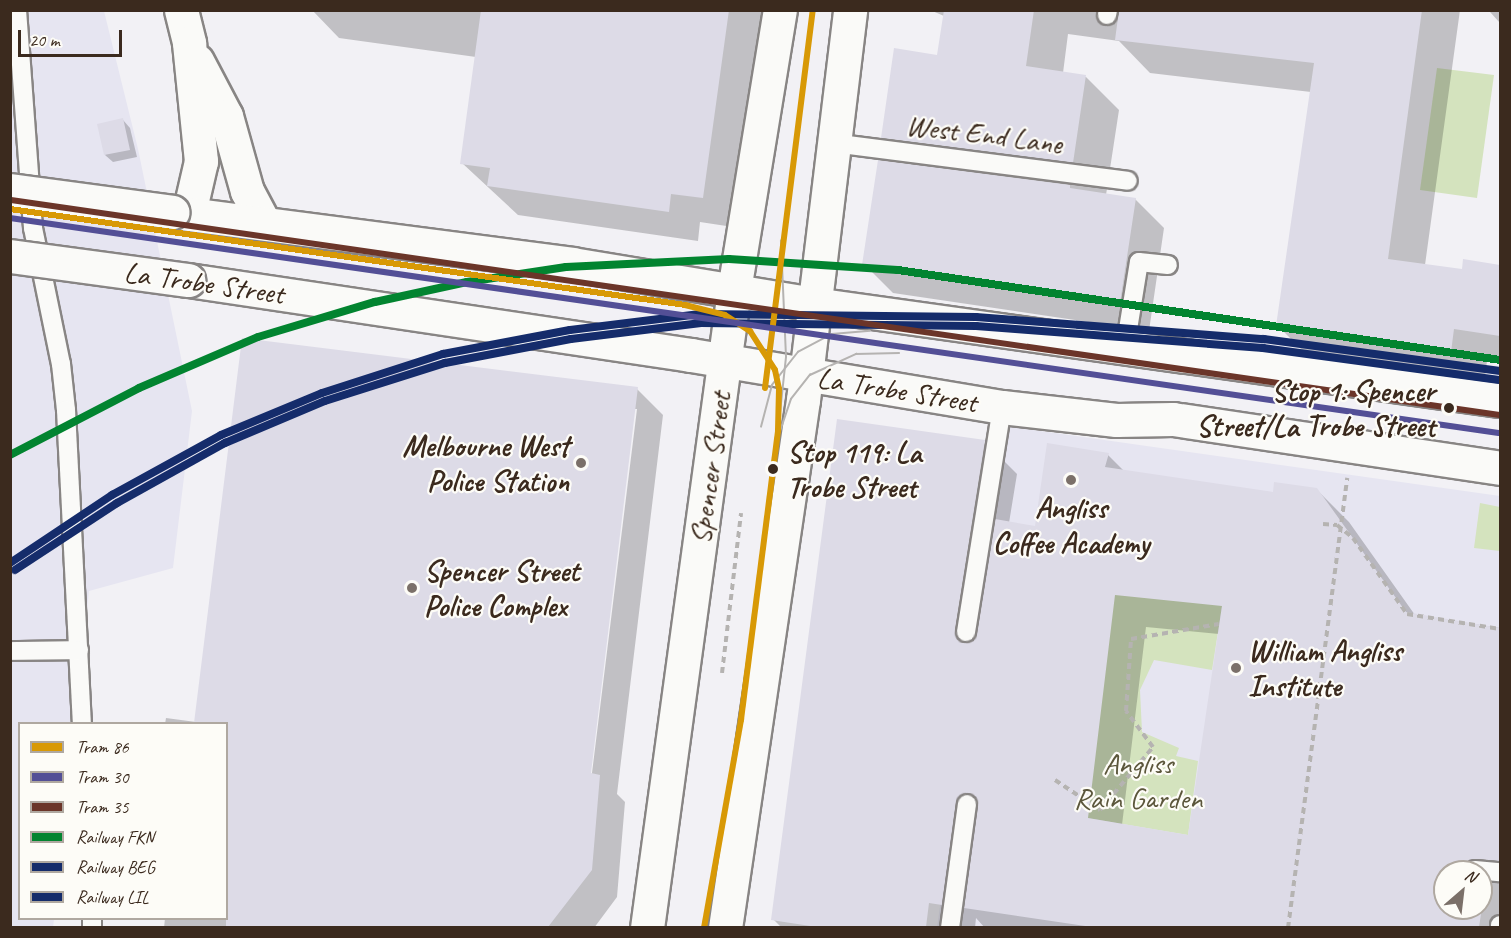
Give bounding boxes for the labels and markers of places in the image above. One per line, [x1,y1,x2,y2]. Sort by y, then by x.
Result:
place label: Stop 1: Spencer Street/La Trobe Street [1196,373,1435,444]
marker: Stop 1: Spencer Street/La Trobe Street [1440,399,1458,417]
place label: Melbourne West Police Station [402,428,569,498]
place label: Stop 119: La Trobe Street [787,434,921,504]
marker: Melbourne West Police Station [574,456,588,470]
marker: Stop 119: La Trobe Street [764,460,782,478]
marker: Angliss Coffee Academy [1064,473,1078,487]
place label: Angliss Coffee Academy [993,490,1149,560]
place label: Spencer Street Police Complex [424,553,580,624]
marker: Spencer Street Police Complex [405,581,419,595]
place label: William Angliss Institute [1248,633,1402,704]
marker: William Angliss Institute [1229,661,1243,675]

